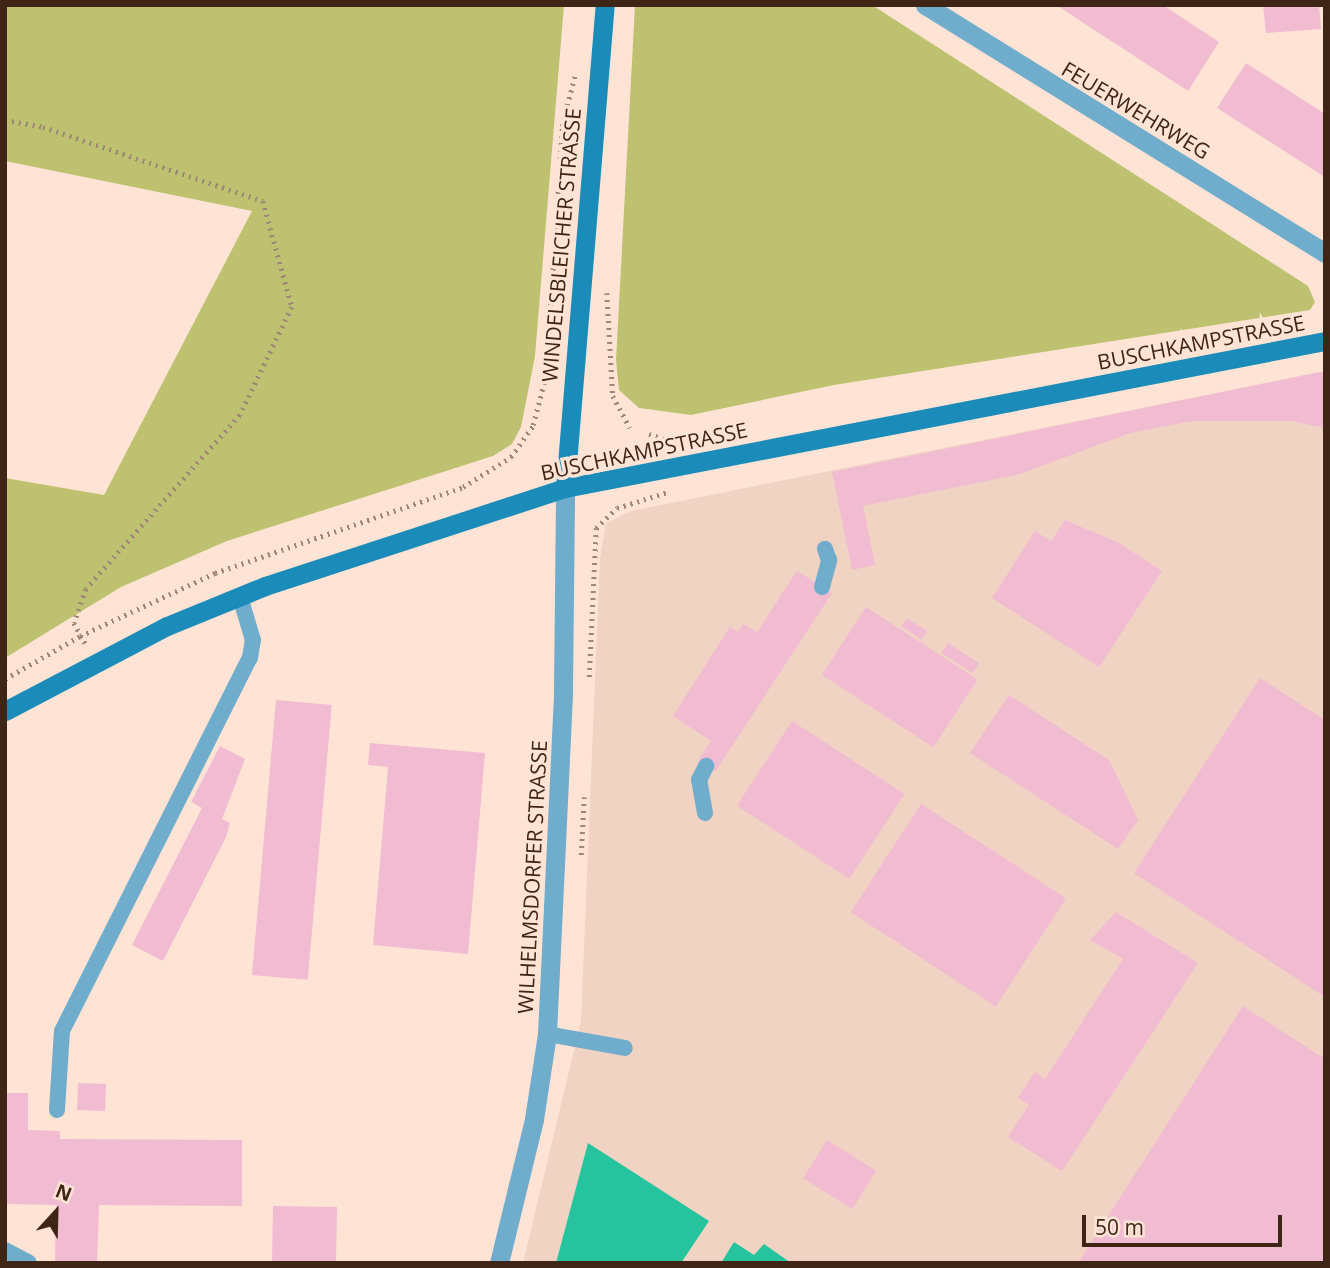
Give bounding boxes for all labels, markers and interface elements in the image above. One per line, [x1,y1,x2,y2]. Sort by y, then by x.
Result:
street label: FEUERWEHRWEG [1057,56,1215,164]
street label: WINDELSBLEICHER STRASSE [536,107,586,383]
street label: BUSCHKAMPSTRASSE [1095,310,1307,374]
street label: BUSCHKAMPSTRASSE [538,417,750,485]
street label: WILHELMSDORFER STRASSE [512,739,552,1015]
north arrow [21,1177,91,1247]
text: N [52,1178,76,1207]
scale bar [1085,1202,1284,1246]
text: 50 m [1095,1213,1144,1241]

